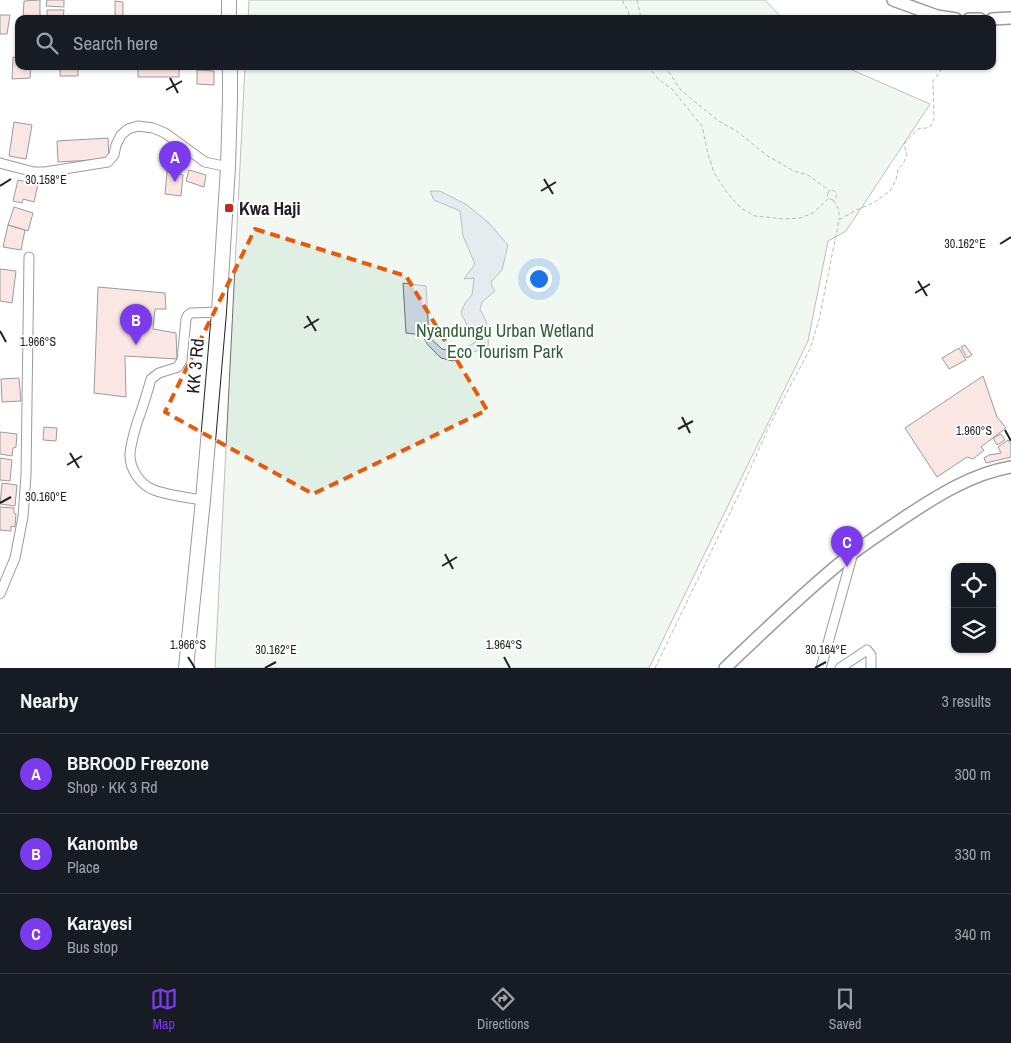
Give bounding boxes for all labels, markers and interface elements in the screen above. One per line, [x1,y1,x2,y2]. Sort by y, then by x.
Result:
search box [15,15,996,70]
icon: search [33,29,61,57]
text: Search here [73,30,158,56]
pin: A [159,141,191,182]
text: 30.158°E [25,172,67,188]
place label: Kwa Haji [239,196,301,221]
marker: Kwa Haji [223,202,235,214]
text: 30.162°E [944,236,986,252]
your location [526,266,552,292]
pin: B [120,304,152,345]
park label: Nyandungu Urban Wetland Eco Tourism Park [416,318,594,364]
text: 1.966°S [20,334,56,350]
street label: KK 3 Rd [180,338,210,394]
text: 1.960°S [956,423,992,439]
text: 30.160°E [25,489,67,505]
pin: C [831,526,863,567]
map controls [951,563,996,653]
button: locate [951,563,996,608]
button: layers [951,608,996,653]
text: 1.966°S [170,637,206,653]
text: 1.964°S [486,637,522,653]
text: 30.162°E [255,642,297,658]
text: 30.164°E [805,642,847,658]
text: Nearby [20,686,78,715]
text: 3 results [941,690,991,712]
text: BBROOD Freezone [67,750,209,776]
text: A [31,763,41,785]
text: 300 m [955,763,991,785]
text: Shop · KK 3 Rd [67,776,157,798]
text: Kanombe [67,830,138,856]
text: B [31,843,41,865]
text: 330 m [955,843,991,865]
text: Place [67,856,100,878]
text: Karayesi [67,910,132,936]
text: C [31,923,41,945]
text: 340 m [955,923,991,945]
text: Bus stop [67,936,118,958]
tab: Map [150,985,178,1033]
tab: Directions [477,985,529,1033]
tab: Saved [829,985,861,1033]

